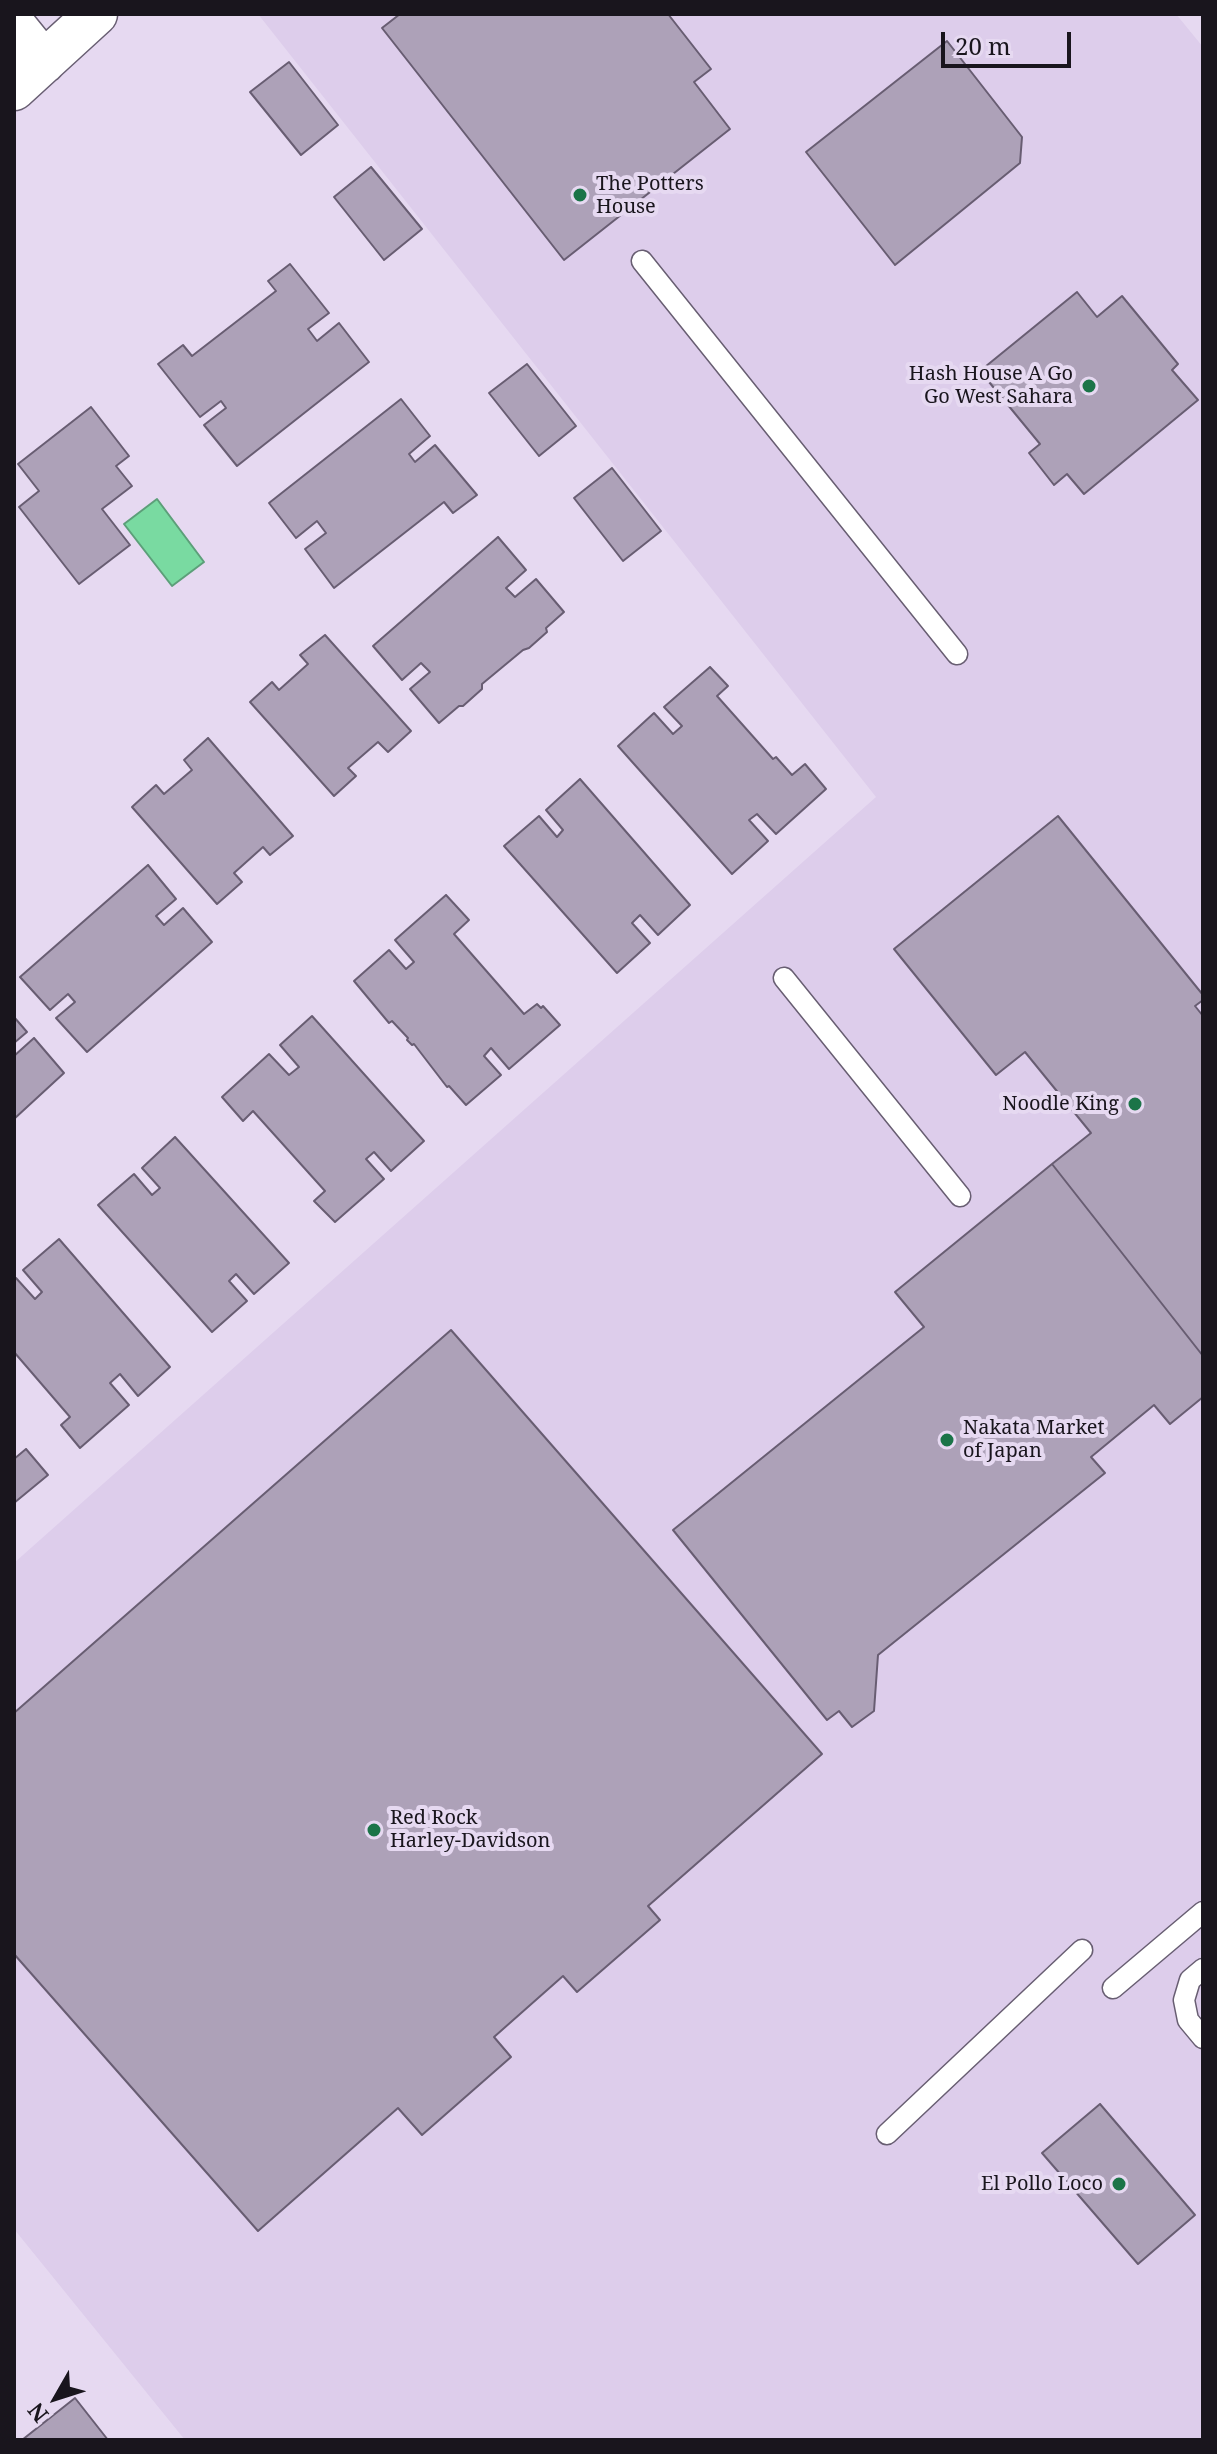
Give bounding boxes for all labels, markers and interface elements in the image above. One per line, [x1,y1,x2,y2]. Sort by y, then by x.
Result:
scale bar [945,16,1075,66]
text: 20 m [955,29,1011,62]
place label: The Potters House [596,172,704,219]
marker: The Potters House [571,186,589,204]
place label: Hash House A Go Go West Sahara [909,362,1073,409]
marker: Hash House A Go Go West Sahara [1080,377,1098,395]
place label: Noodle King [1002,1092,1119,1116]
marker: Noodle King [1126,1095,1144,1113]
place label: Nakata Market of Japan [963,1416,1104,1463]
marker: Nakata Market of Japan [938,1431,956,1449]
place label: Red Rock Harley-Davidson [390,1806,550,1853]
marker: Red Rock Harley-Davidson [365,1821,383,1839]
place label: El Pollo Loco [981,2172,1103,2196]
marker: El Pollo Loco [1110,2175,1128,2193]
north arrow [16,2358,96,2438]
text: N [20,2397,54,2429]

